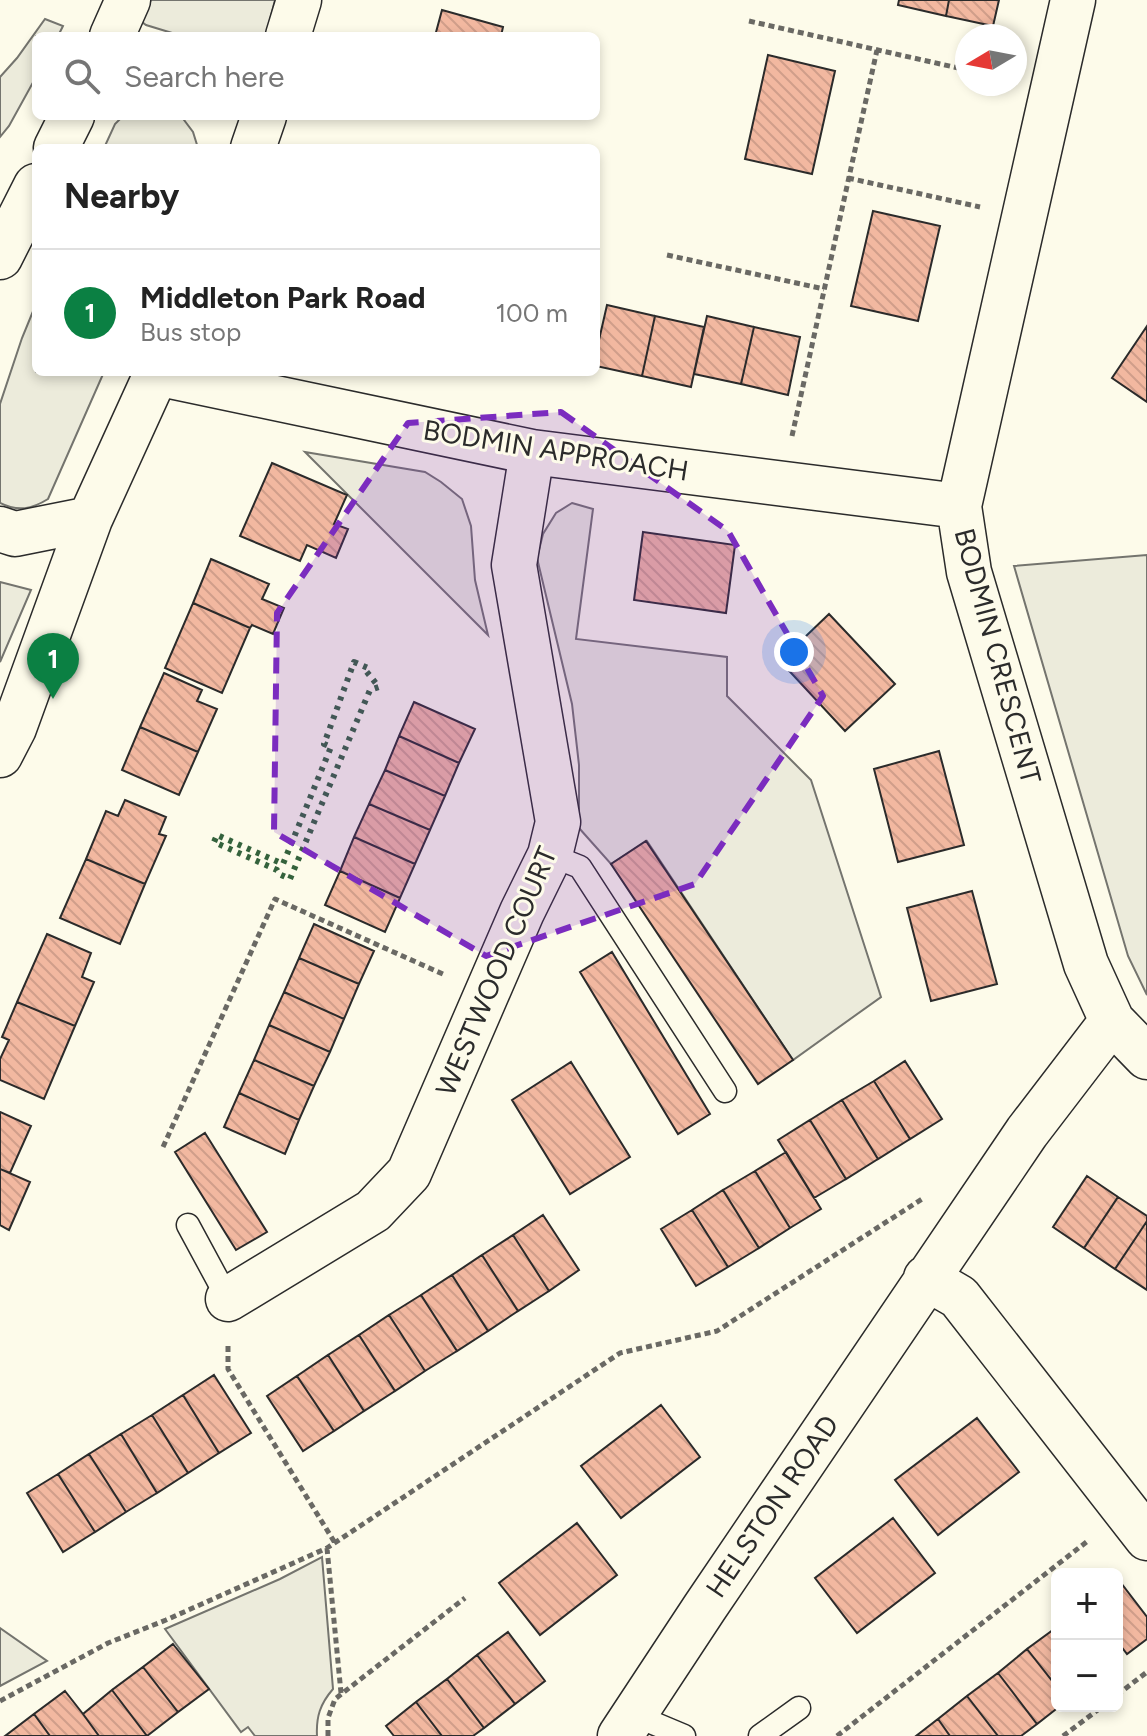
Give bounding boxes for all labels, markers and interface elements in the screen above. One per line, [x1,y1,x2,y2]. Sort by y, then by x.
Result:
north arrow [955,24,1027,96]
search box [32,32,600,120]
icon: search [60,54,104,98]
text: Search here [124,58,284,95]
text: Nearby [64,176,179,217]
text: Middleton Park Road [140,279,426,316]
text: 1 [85,297,95,329]
text: 100 m [495,297,568,329]
text: Bus stop [140,316,241,348]
street label: BODMIN APPROACH [421,412,691,488]
street label: BODMIN CRESCENT [948,524,1049,788]
your location [774,632,814,672]
pin: 1 [27,633,79,699]
street label: WESTWOOD COURT [428,841,564,1101]
street label: HELSTON ROAD [698,1408,846,1604]
map controls [1051,1568,1123,1712]
button: + [1051,1568,1123,1640]
button: − [1051,1640,1123,1712]

